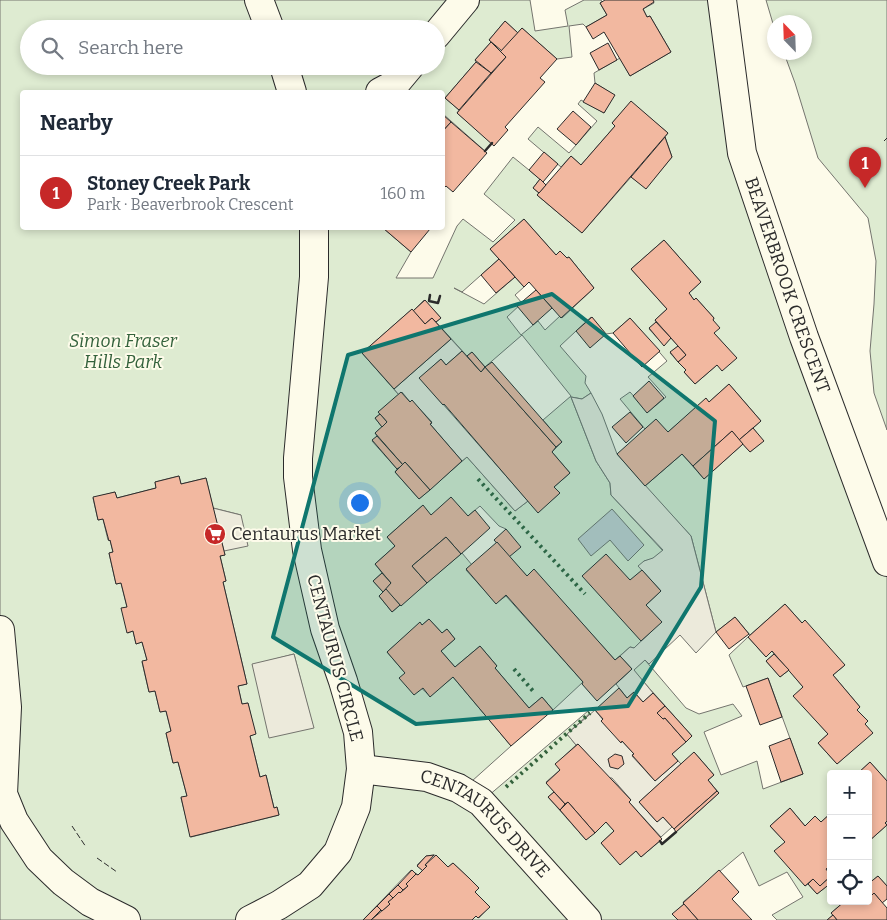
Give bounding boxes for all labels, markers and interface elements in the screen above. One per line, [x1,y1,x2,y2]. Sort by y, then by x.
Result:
north arrow [767,15,812,60]
search box [20,20,445,75]
icon: search [38,34,66,62]
text: Search here [78,36,183,59]
text: Nearby [40,110,113,136]
pin: 1 [849,147,881,188]
text: Stoney Creek Park [87,172,250,195]
street label: BEAVERBROOK CRESCENT [740,174,835,397]
text: 1 [53,184,59,203]
text: 160 m [380,184,425,203]
text: Park · Beaverbrook Crescent [87,195,294,214]
park label: Simon Fraser Hills Park [69,330,178,373]
your location [347,490,373,516]
supermarket icon: Centaurus Market [203,522,227,546]
place label: Centaurus Market [231,523,382,545]
street label: CENTAURUS CIRCLE [302,572,368,744]
street label: CENTAURUS DRIVE [419,765,555,882]
map controls [827,770,872,905]
button: + [827,770,872,815]
button: − [827,815,872,860]
button: locate [827,860,872,905]

